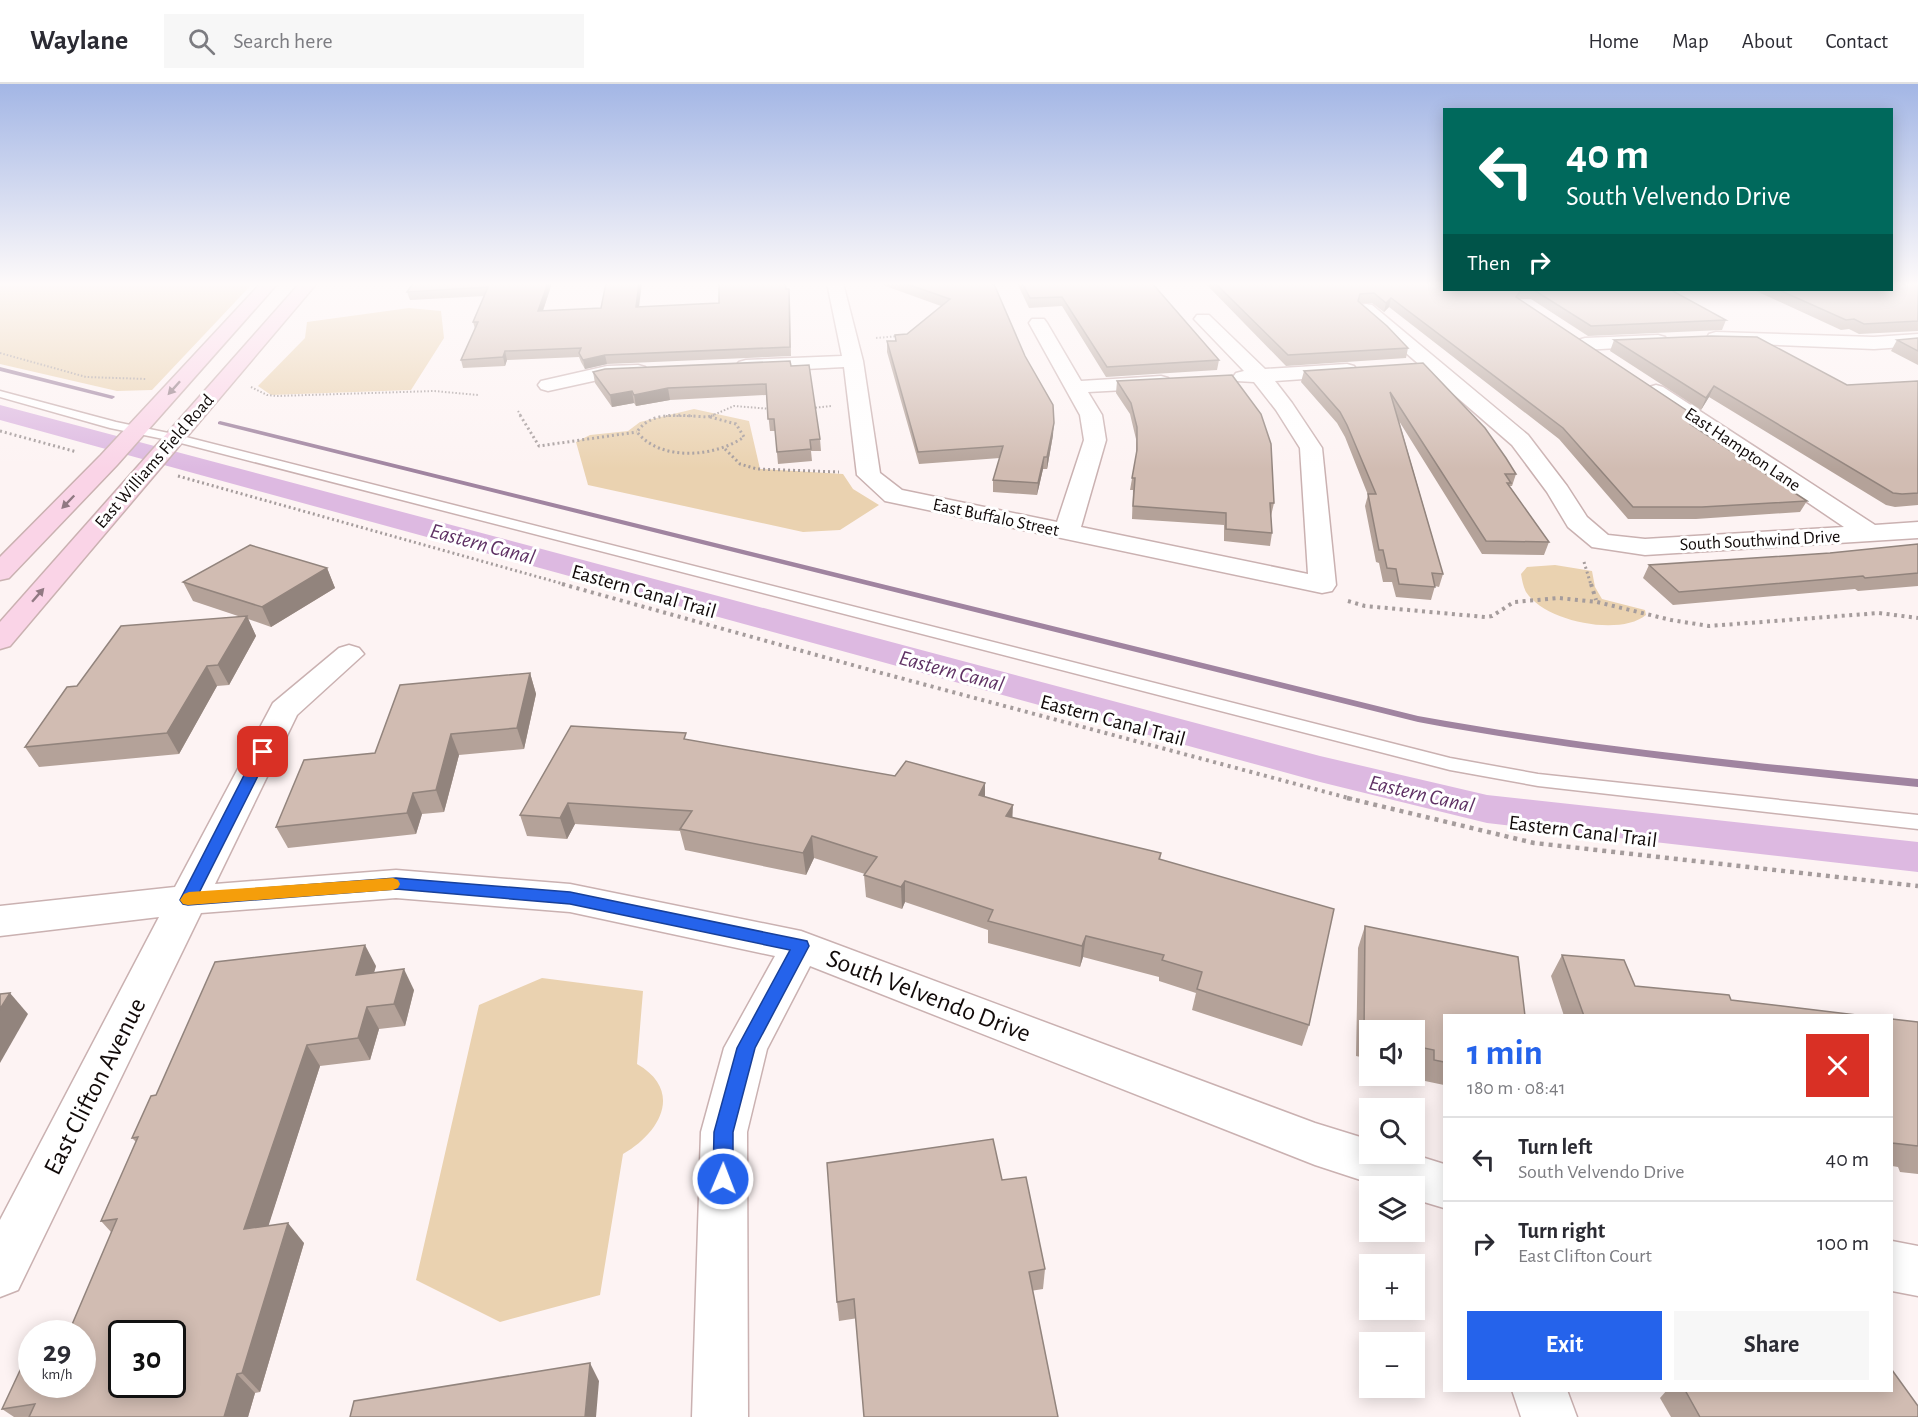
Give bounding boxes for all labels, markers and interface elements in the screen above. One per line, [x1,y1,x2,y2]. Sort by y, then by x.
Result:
search box [164,14,584,68]
icon: search [185,25,218,58]
text: Waylane [30,27,128,55]
text: Search here [233,30,333,52]
text: Home [1588,31,1639,52]
text: Map [1672,31,1709,52]
text: About [1742,31,1792,52]
text: Contact [1825,31,1888,52]
icon: left [1467,132,1545,210]
text: 40 m [1566,134,1649,176]
text: South Velvendo Drive [1566,183,1791,210]
icon: right [1523,246,1556,279]
text: Then [1467,252,1511,274]
one-way arrow [168,380,181,395]
street label: East Williams Field Road [92,391,218,532]
street label: East Hampton Lane [1681,405,1804,495]
one-way arrow [61,494,75,509]
street label: East Buffalo Street [931,496,1061,540]
water label: Eastern Canal [428,519,538,569]
street label: South Southwind Drive [1679,528,1841,554]
street label: Eastern Canal Trail [569,561,719,622]
one-way arrow [31,588,45,603]
water label: Eastern Canal [897,646,1007,696]
street label: Eastern Canal Trail [1038,691,1188,750]
pin [237,726,288,777]
icon: arrive [246,735,279,768]
water label: Eastern Canal [1367,771,1477,817]
street label: Eastern Canal Trail [1507,812,1658,851]
street label: South Velvendo Drive [823,945,1034,1047]
street label: East Clifton Avenue [39,994,151,1179]
map controls [1359,1020,1425,1398]
button: sound [1359,1020,1425,1086]
button: close [1806,1034,1869,1097]
text: 1 min [1467,1035,1543,1071]
text: 180 m · 08:41 [1467,1078,1566,1098]
button: search [1359,1098,1425,1164]
text: Turn left [1518,1136,1592,1158]
icon: left [1467,1143,1500,1176]
position arrow [691,1147,755,1211]
text: 40 m [1826,1148,1869,1170]
text: South Velvendo Drive [1518,1162,1684,1182]
button: layers [1359,1176,1425,1242]
text: Turn right [1518,1220,1605,1242]
icon: right [1467,1227,1500,1260]
text: 100 m [1817,1232,1869,1254]
text: East Clifton Court [1518,1246,1652,1266]
button: + [1359,1254,1425,1320]
button: Exit [1467,1311,1662,1380]
button: Share [1674,1311,1869,1380]
speed limit sign: 30 [108,1320,186,1398]
button: − [1359,1332,1425,1398]
text: 29 [43,1337,71,1367]
text: km/h [42,1367,72,1382]

